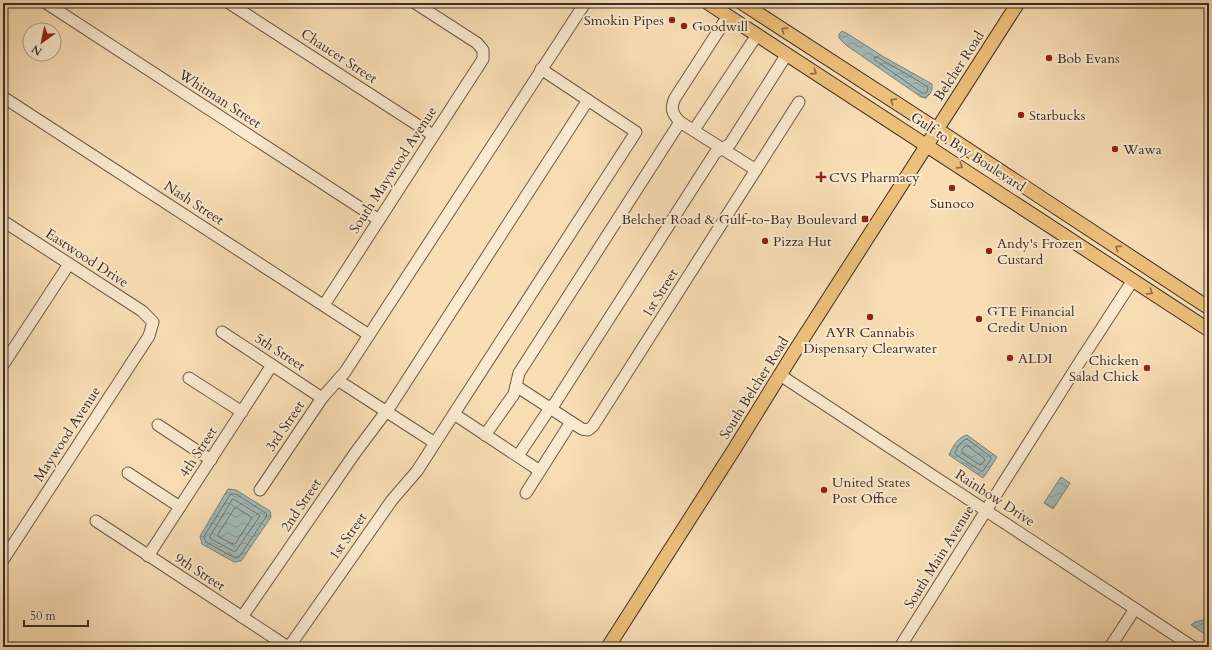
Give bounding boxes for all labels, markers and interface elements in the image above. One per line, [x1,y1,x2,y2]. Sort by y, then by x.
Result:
place label: Smokin Pipes [584,11,664,30]
marker: Smokin Pipes [667,15,677,25]
place label: Goodwill [692,17,748,36]
marker: Goodwill [679,21,689,31]
north arrow [22,22,62,62]
street label: Chaucer Street [297,24,381,88]
one-way arrow [781,27,788,35]
street label: Belcher Road [929,27,989,105]
text: N [28,41,45,59]
place label: Bob Evans [1057,49,1120,68]
marker: Bob Evans [1044,53,1054,63]
street label: Whitman Street [174,65,265,133]
one-way arrow [810,67,817,74]
one-way arrow [890,98,897,105]
street label: South Maywood Avenue [345,103,441,237]
place label: Starbucks [1029,106,1086,125]
street label: Gulf to Bay Boulevard [907,108,1029,197]
marker: Starbucks [1016,110,1026,120]
place label: Wawa [1122,140,1162,159]
marker: Wawa [1110,144,1120,154]
one-way arrow [956,161,963,169]
place label: CVS Pharmacy [829,168,920,187]
marker: CVS Pharmacy [816,172,826,182]
street label: Nash Street [160,177,228,230]
marker: Sunoco [947,183,957,193]
place label: Sunoco [930,194,975,213]
place label: Belcher Road & Gulf-to-Bay Boulevard [621,210,858,229]
marker: Belcher Road & Gulf-to-Bay Boulevard [860,214,870,224]
street label: Eastwood Drive [42,224,132,292]
place label: Pizza Hut [773,232,832,251]
place label: Andy's Frozen Custard [997,234,1083,269]
marker: Pizza Hut [760,236,770,246]
one-way arrow [1115,245,1122,253]
marker: Andy's Frozen Custard [984,246,994,256]
street label: 1st Street [638,265,683,321]
one-way arrow [1146,287,1153,294]
place label: GTE Financial Credit Union [987,302,1075,337]
marker: AYR Cannabis Dispensary Clearwater [865,312,875,322]
marker: GTE Financial Credit Union [974,314,984,324]
place label: AYR Cannabis Dispensary Clearwater [803,323,938,358]
street label: 5th Street [251,329,309,376]
street label: South Belcher Road [715,333,794,443]
place label: ALDI [1018,349,1053,368]
place label: Chicken Salad Chick [1069,351,1140,386]
marker: ALDI [1005,353,1015,363]
marker: Chicken Salad Chick [1142,363,1152,373]
street label: Maywood Avenue [29,383,105,485]
street label: 3rd Street [261,397,309,455]
street label: 4th Street [175,423,222,481]
street label: Rainbow Drive [951,465,1039,531]
place label: United States Post Office [832,473,911,508]
street label: 2nd Street [276,474,326,535]
marker: United States Post Office [819,485,829,495]
street label: South Main Avenue [900,502,978,612]
street label: 1st Street [325,508,372,563]
street label: 9th Street [171,549,229,596]
scale bar [24,602,88,628]
text: 50 m [30,608,57,624]

